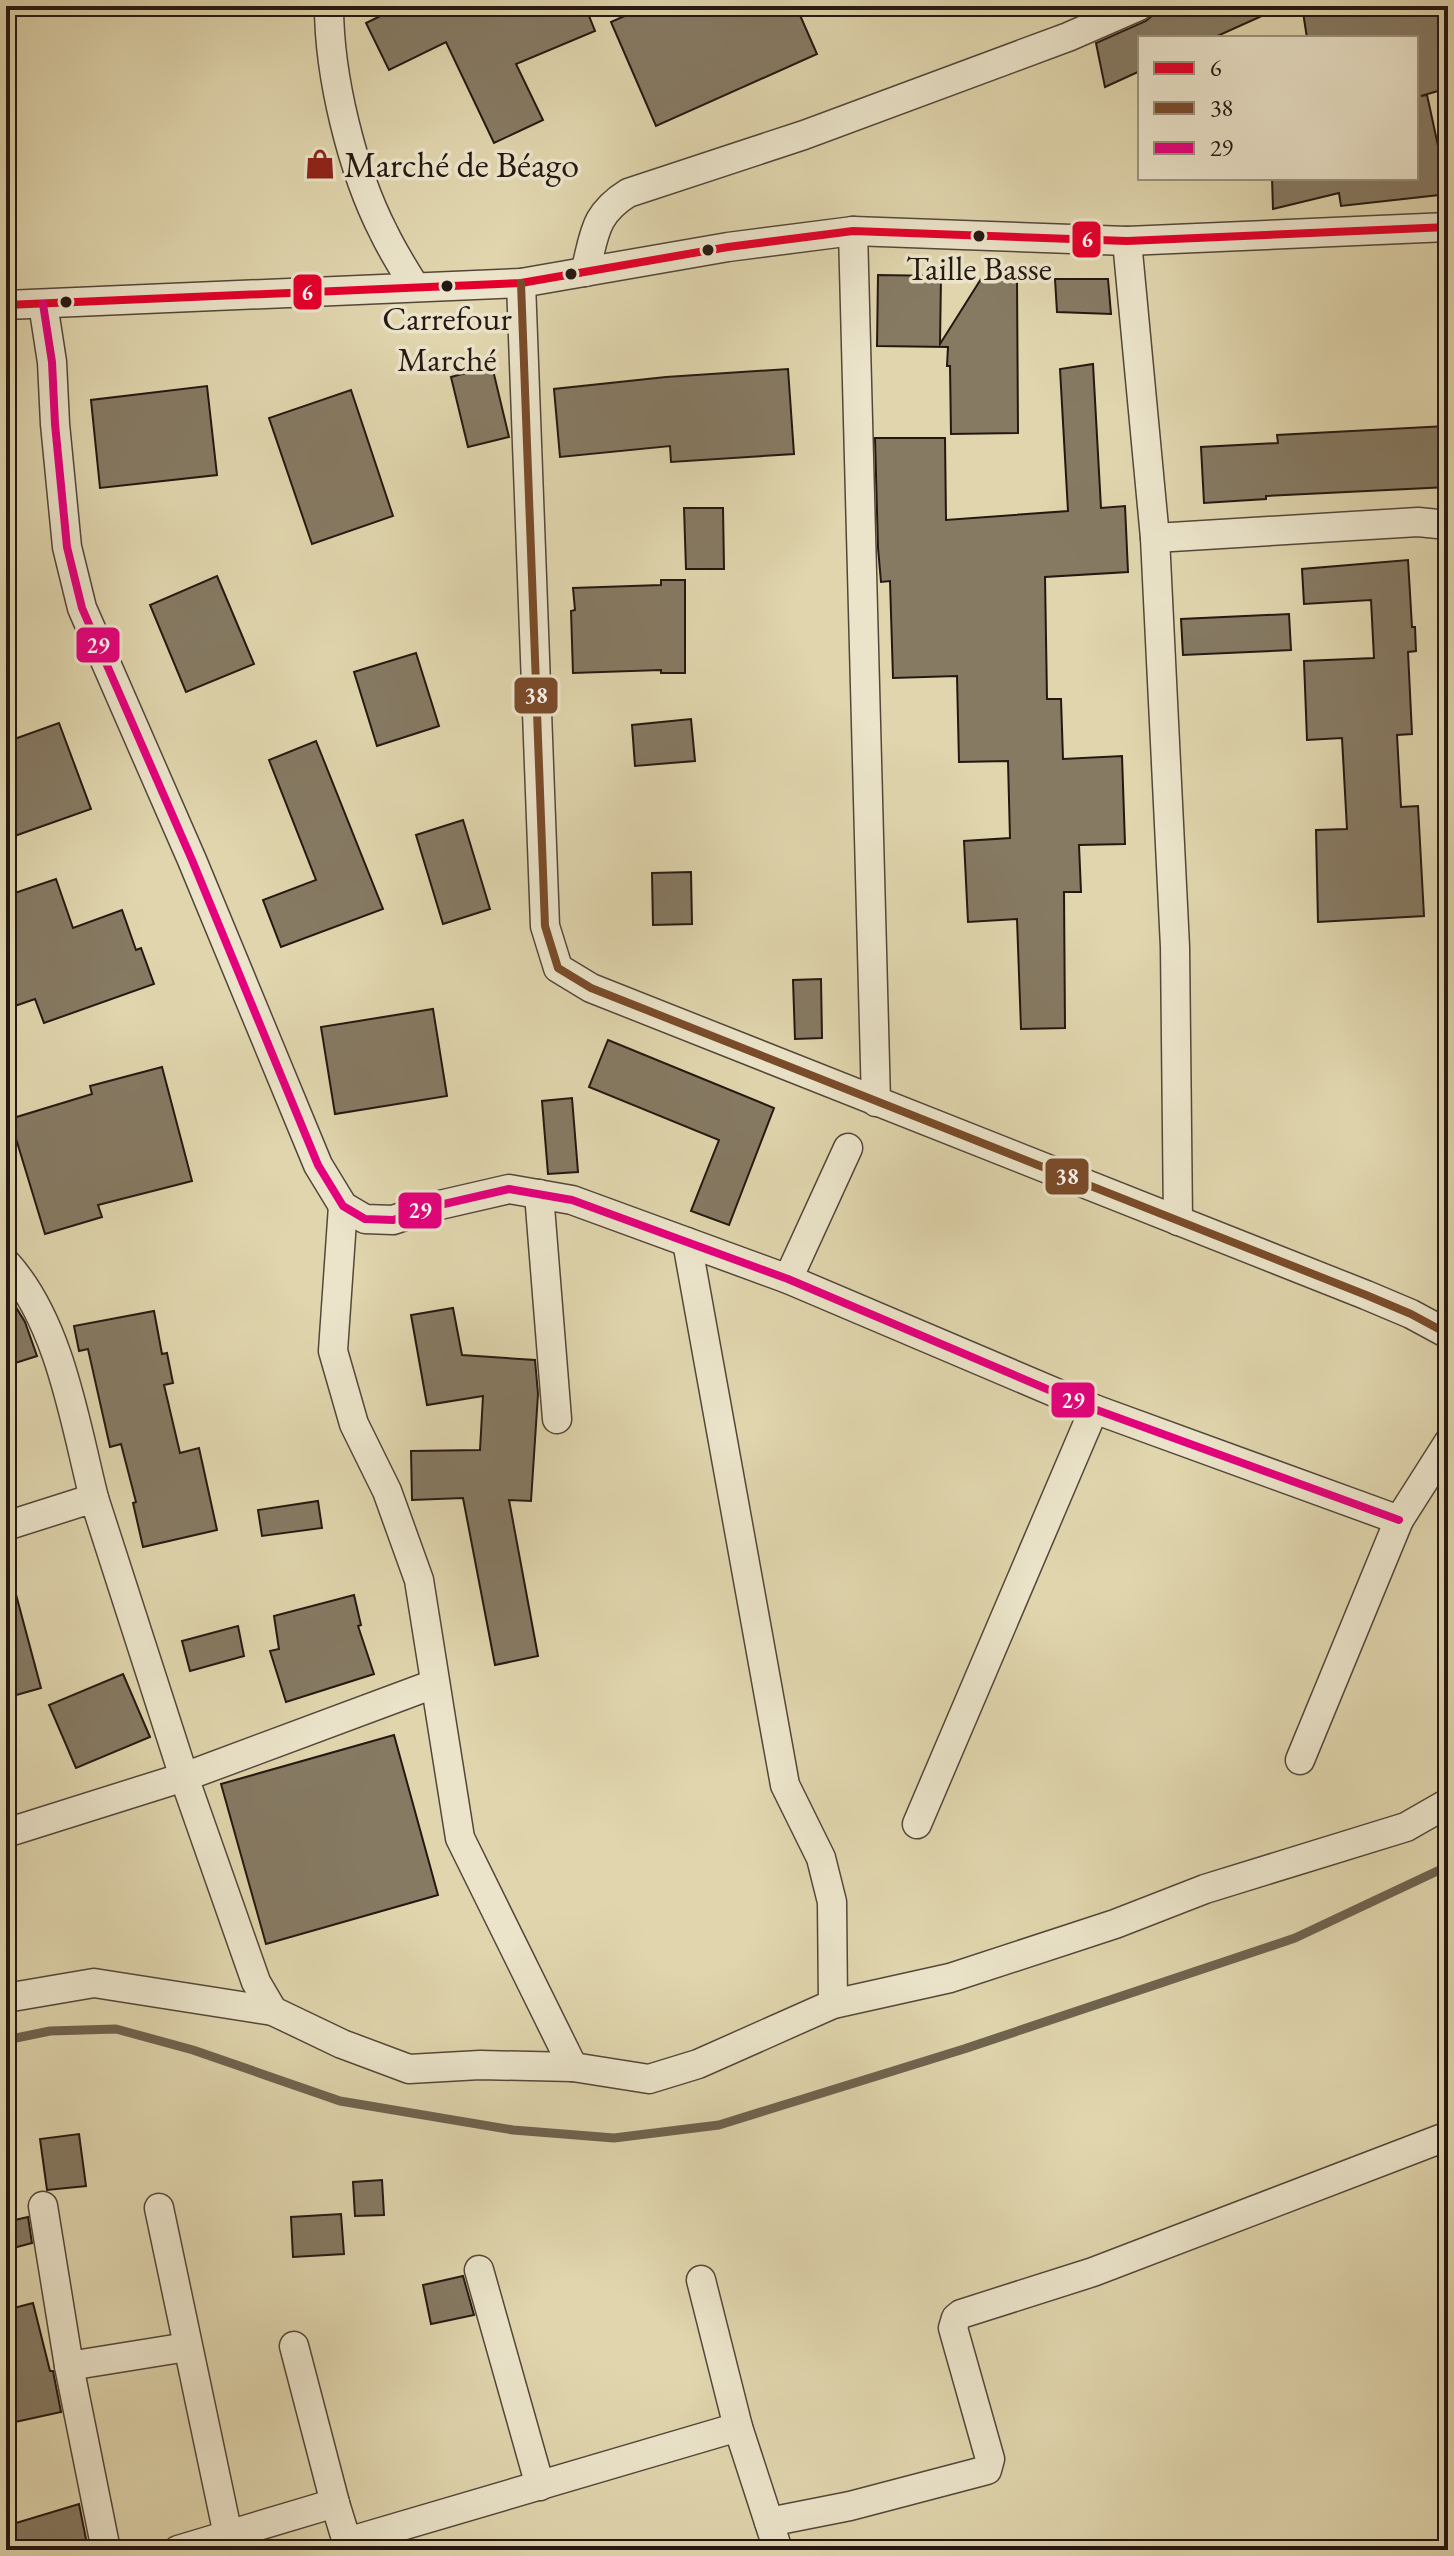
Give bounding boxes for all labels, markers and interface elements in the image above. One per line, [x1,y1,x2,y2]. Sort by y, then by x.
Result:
legend [1138,36,1418,180]
text: 6 [1210,52,1222,83]
text: 38 [1210,92,1233,123]
text: 29 [1210,132,1234,163]
place label: Marché de Béago [344,141,579,188]
shop icon: Marché de Béago [303,147,337,181]
line badge: 6 [1071,220,1102,259]
text: 6 [1081,225,1093,254]
marker: Taille Basse [971,228,987,244]
unlabelled marker [700,242,716,258]
place label: Taille Basse [906,246,1052,290]
unlabelled marker [563,266,579,282]
line badge: 6 [292,273,323,311]
text: 6 [301,278,313,307]
marker: Carrefour Marché [439,278,455,294]
unlabelled marker [58,294,74,310]
place label: Carrefour Marché [382,296,513,381]
line badge: 29 [75,626,121,664]
text: 29 [86,631,110,660]
line badge: 38 [513,676,559,715]
text: 38 [524,681,548,710]
line badge: 38 [1044,1157,1090,1196]
text: 38 [1055,1162,1079,1191]
line badge: 29 [397,1191,443,1230]
text: 29 [408,1196,432,1225]
line badge: 29 [1050,1381,1096,1419]
text: 29 [1061,1386,1085,1415]

